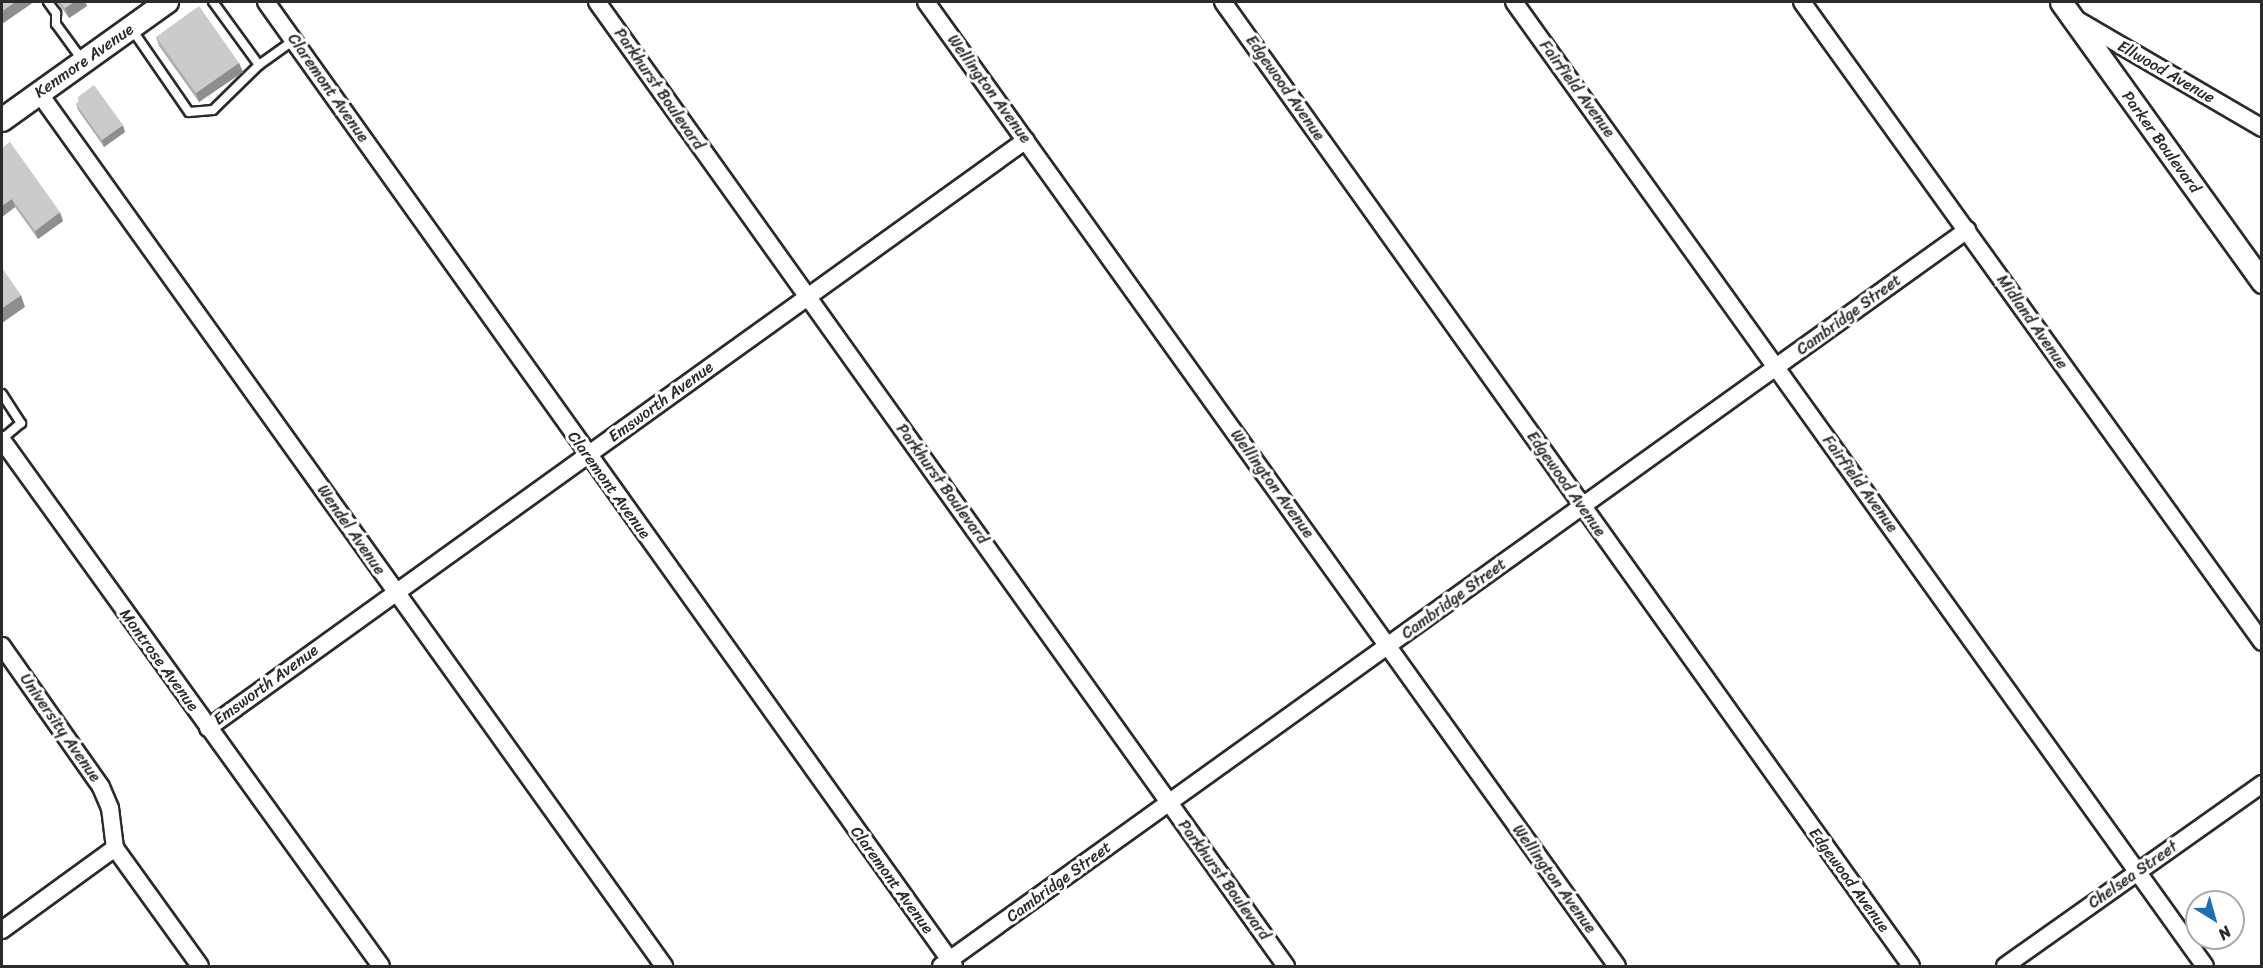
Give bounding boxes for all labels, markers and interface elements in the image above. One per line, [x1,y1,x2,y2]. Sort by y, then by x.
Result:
street label: Kenmore Avenue [31,20,137,102]
street label: Parkhurst Boulevard [610,25,708,153]
street label: Claremont Avenue [283,30,373,146]
street label: Wellington Avenue [943,31,1035,147]
street label: Edgewood Avenue [1241,32,1329,144]
street label: Ellwood Avenue [2114,36,2218,108]
street label: Fairfield Avenue [1535,37,1619,141]
street label: Parker Boulevard [2118,87,2204,197]
street label: Cambridge Street [1793,271,1905,359]
street label: Midland Avenue [1992,271,2072,373]
street label: Emsworth Avenue [605,358,717,446]
street label: Parkhurst Boulevard [892,420,992,548]
street label: Wellington Avenue [1226,426,1318,542]
street label: Claremont Avenue [563,427,655,543]
street label: Edgewood Avenue [1522,428,1610,540]
street label: Fairfield Avenue [1818,432,1902,536]
street label: Wendel Avenue [313,481,389,579]
street label: Cambridge Street [1398,555,1510,643]
street label: Montrose Avenue [115,605,203,715]
street label: Emsworth Avenue [210,641,322,729]
street label: University Avenue [15,670,105,786]
street label: Parkhurst Boulevard [1174,816,1274,944]
street label: Wellington Avenue [1508,821,1600,937]
street label: Claremont Avenue [846,822,938,938]
street label: Edgewood Avenue [1805,824,1893,936]
street label: Chelsea Street [2085,837,2181,913]
street label: Cambridge Street [1003,838,1115,926]
north arrow [2185,890,2245,950]
text: N [2212,918,2238,948]

